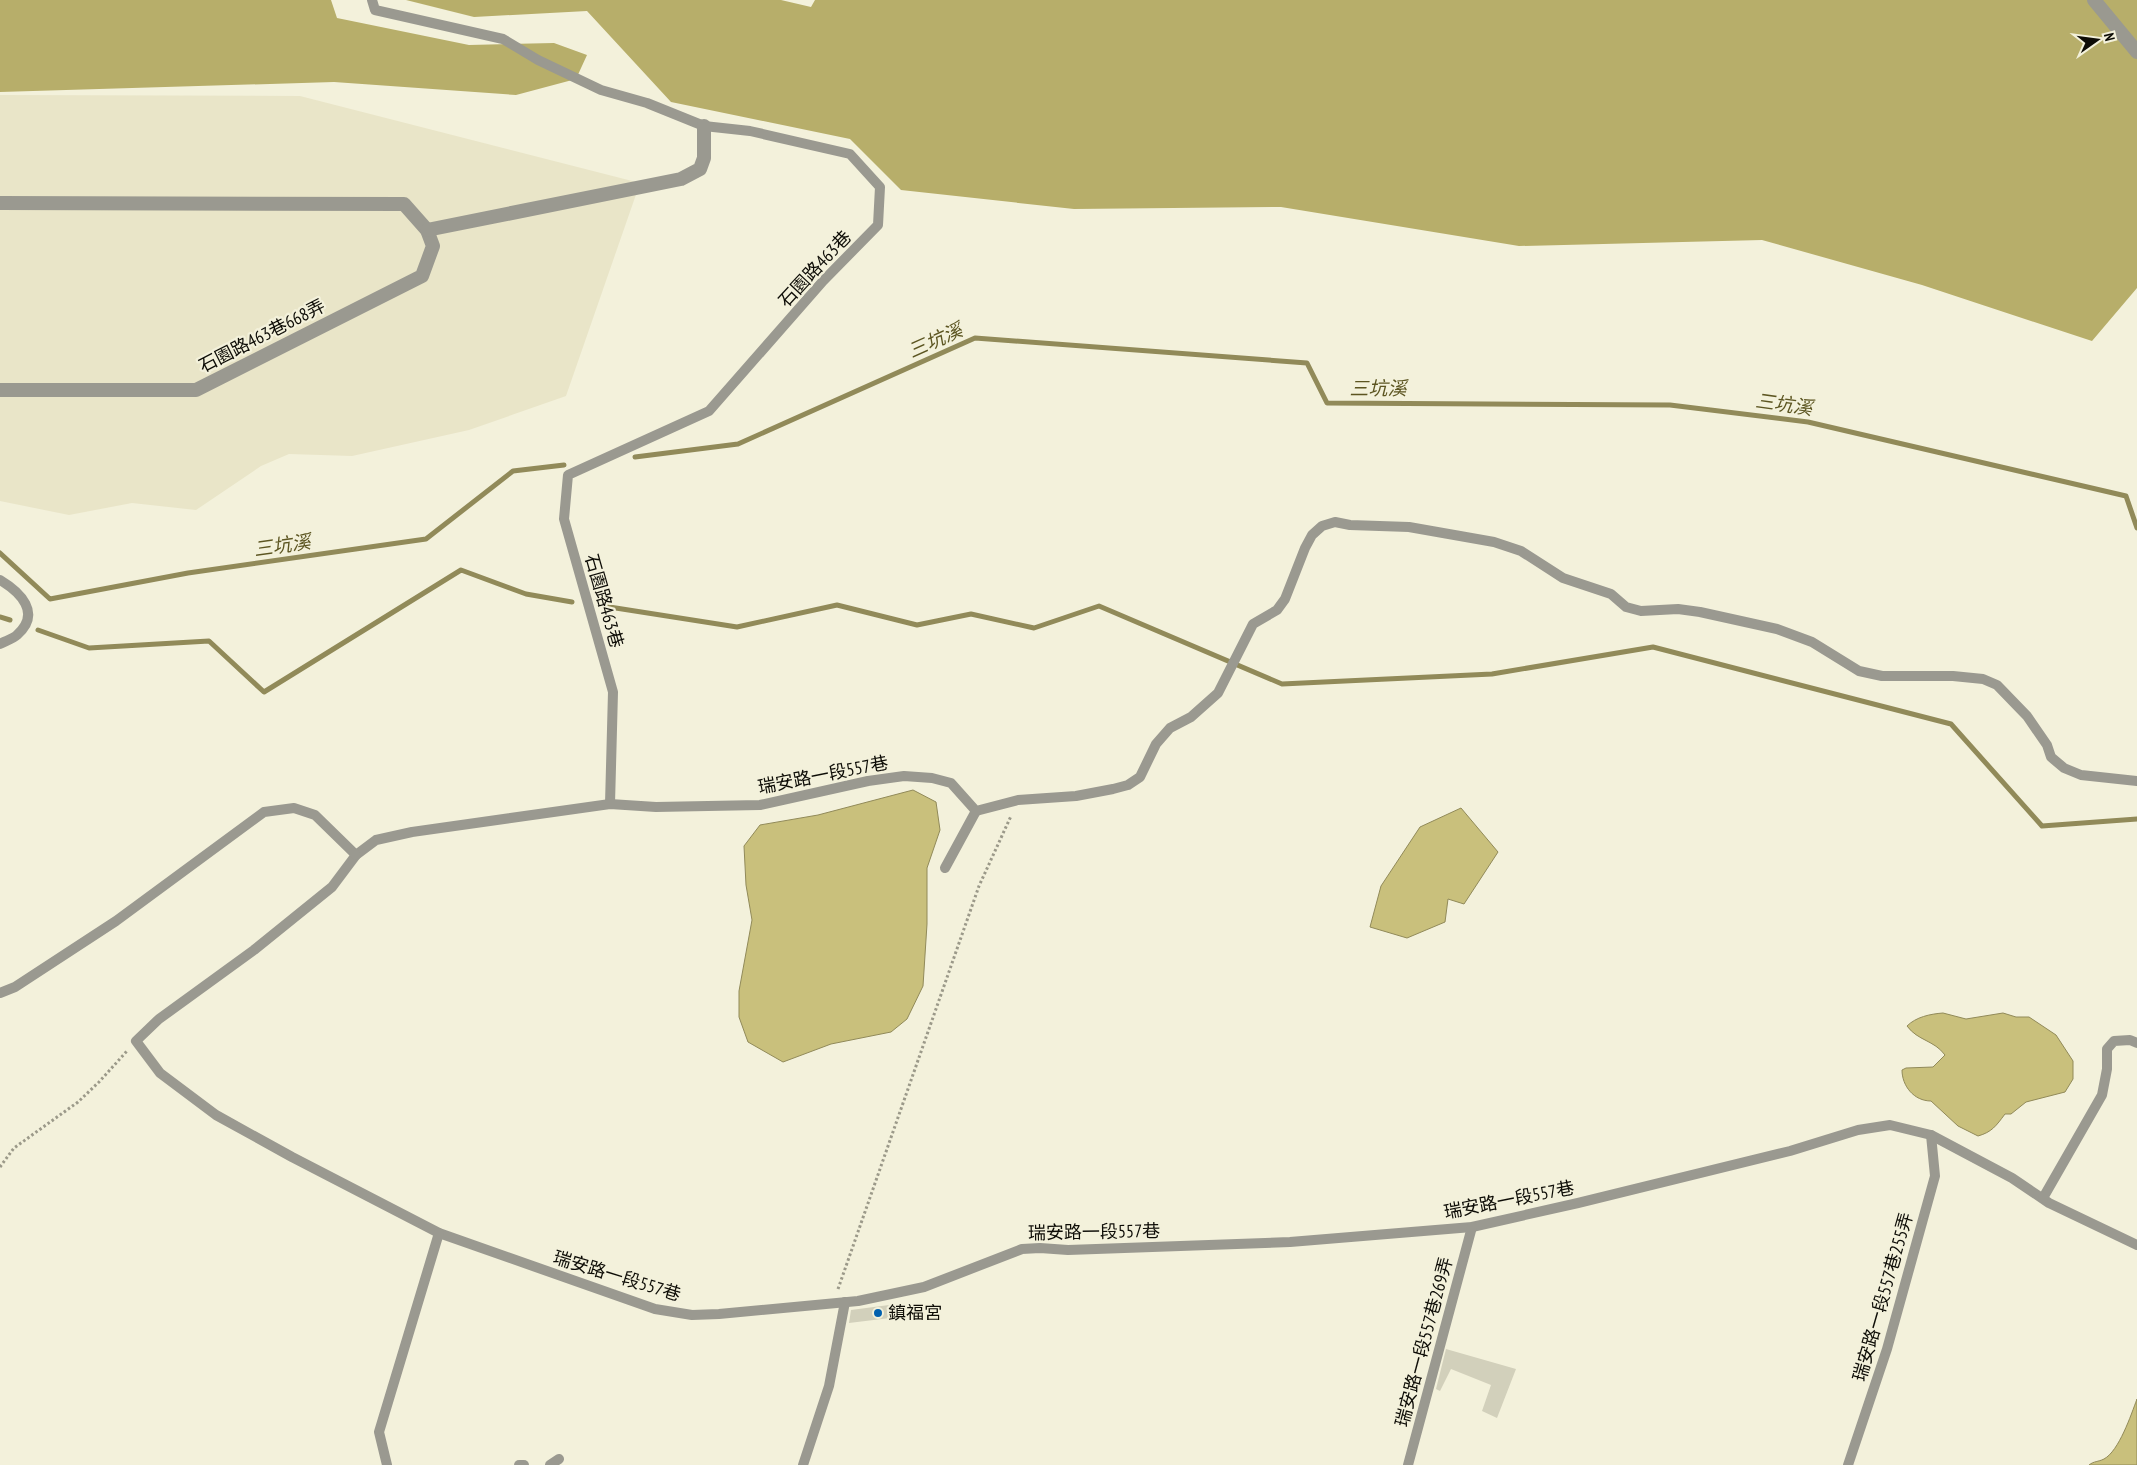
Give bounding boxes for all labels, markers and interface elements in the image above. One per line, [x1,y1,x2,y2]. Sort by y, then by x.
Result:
north arrow [2072,15,2122,65]
text: N [2100,31,2119,43]
street label: 石園路463巷 [773,226,856,312]
street label: 石園路463巷668弄 [195,294,329,377]
water label: 三坑溪 [904,316,969,363]
water label: 三坑溪 [1349,376,1409,400]
water label: 三坑溪 [1754,388,1817,420]
water label: 三坑溪 [252,529,315,561]
street label: 石園路463巷 [580,551,629,650]
street label: 瑞安路一段557巷 [756,751,890,798]
street label: 瑞安路一段557巷 [1442,1176,1576,1223]
street label: 瑞安路一段557巷255弄 [1847,1210,1918,1384]
street label: 瑞安路一段557巷 [1028,1219,1160,1244]
street label: 瑞安路一段557巷 [551,1245,684,1306]
street label: 瑞安路一段557巷269弄 [1390,1255,1457,1429]
place label: 鎮福宮 [888,1301,942,1324]
marker: 鎮福宮 [872,1307,884,1319]

